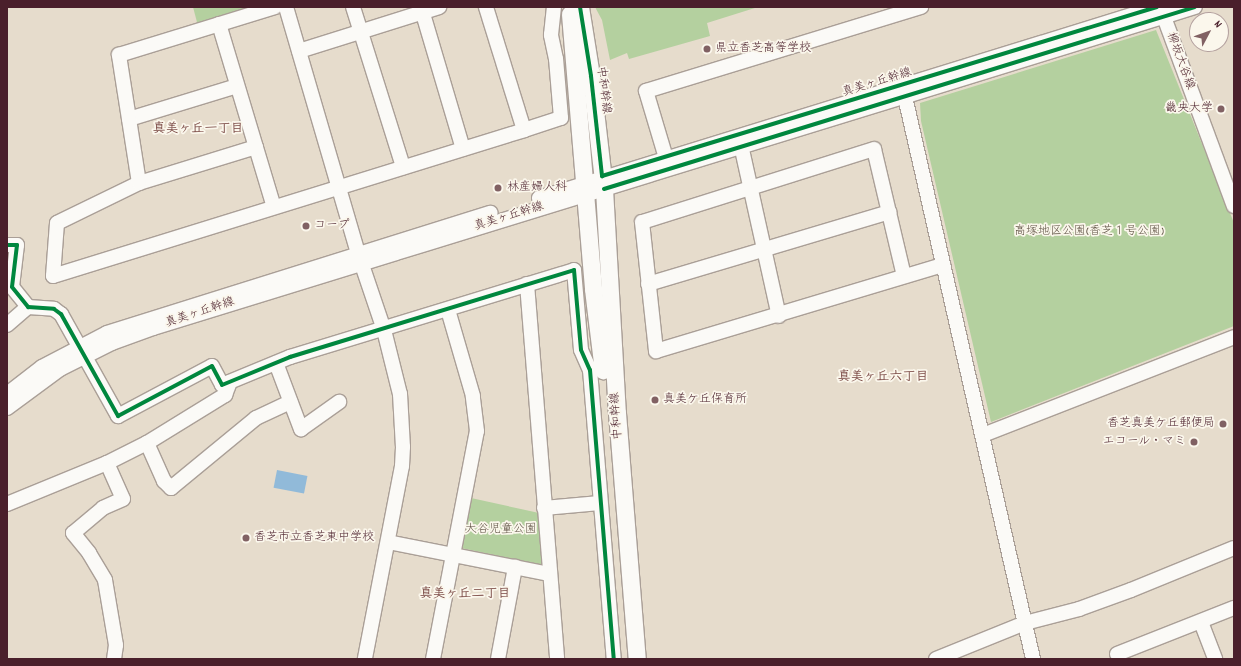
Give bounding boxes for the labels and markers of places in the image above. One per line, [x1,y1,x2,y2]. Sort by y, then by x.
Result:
place label: 県立香芝高等学校 [715,42,811,56]
marker: 県立香芝高等学校 [702,44,712,54]
place label: 畿央大学 [1165,102,1213,116]
marker: 畿央大学 [1216,104,1226,114]
place label: 林産婦人科 [507,181,567,195]
marker: 林産婦人科 [492,182,504,194]
place label: コープ [314,219,350,233]
marker: コープ [301,221,311,231]
place label: 真美ケ丘保育所 [663,393,747,407]
marker: 真美ケ丘保育所 [650,395,660,405]
place label: 香芝真美ケ丘郵便局 [1107,417,1215,431]
marker: 香芝真美ケ丘郵便局 [1218,419,1228,429]
place label: エコール・マミ [1102,435,1186,449]
marker: エコール・マミ [1189,437,1199,447]
place label: 香芝市立香芝東中学校 [254,531,374,545]
marker: 香芝市立香芝東中学校 [241,533,251,543]

